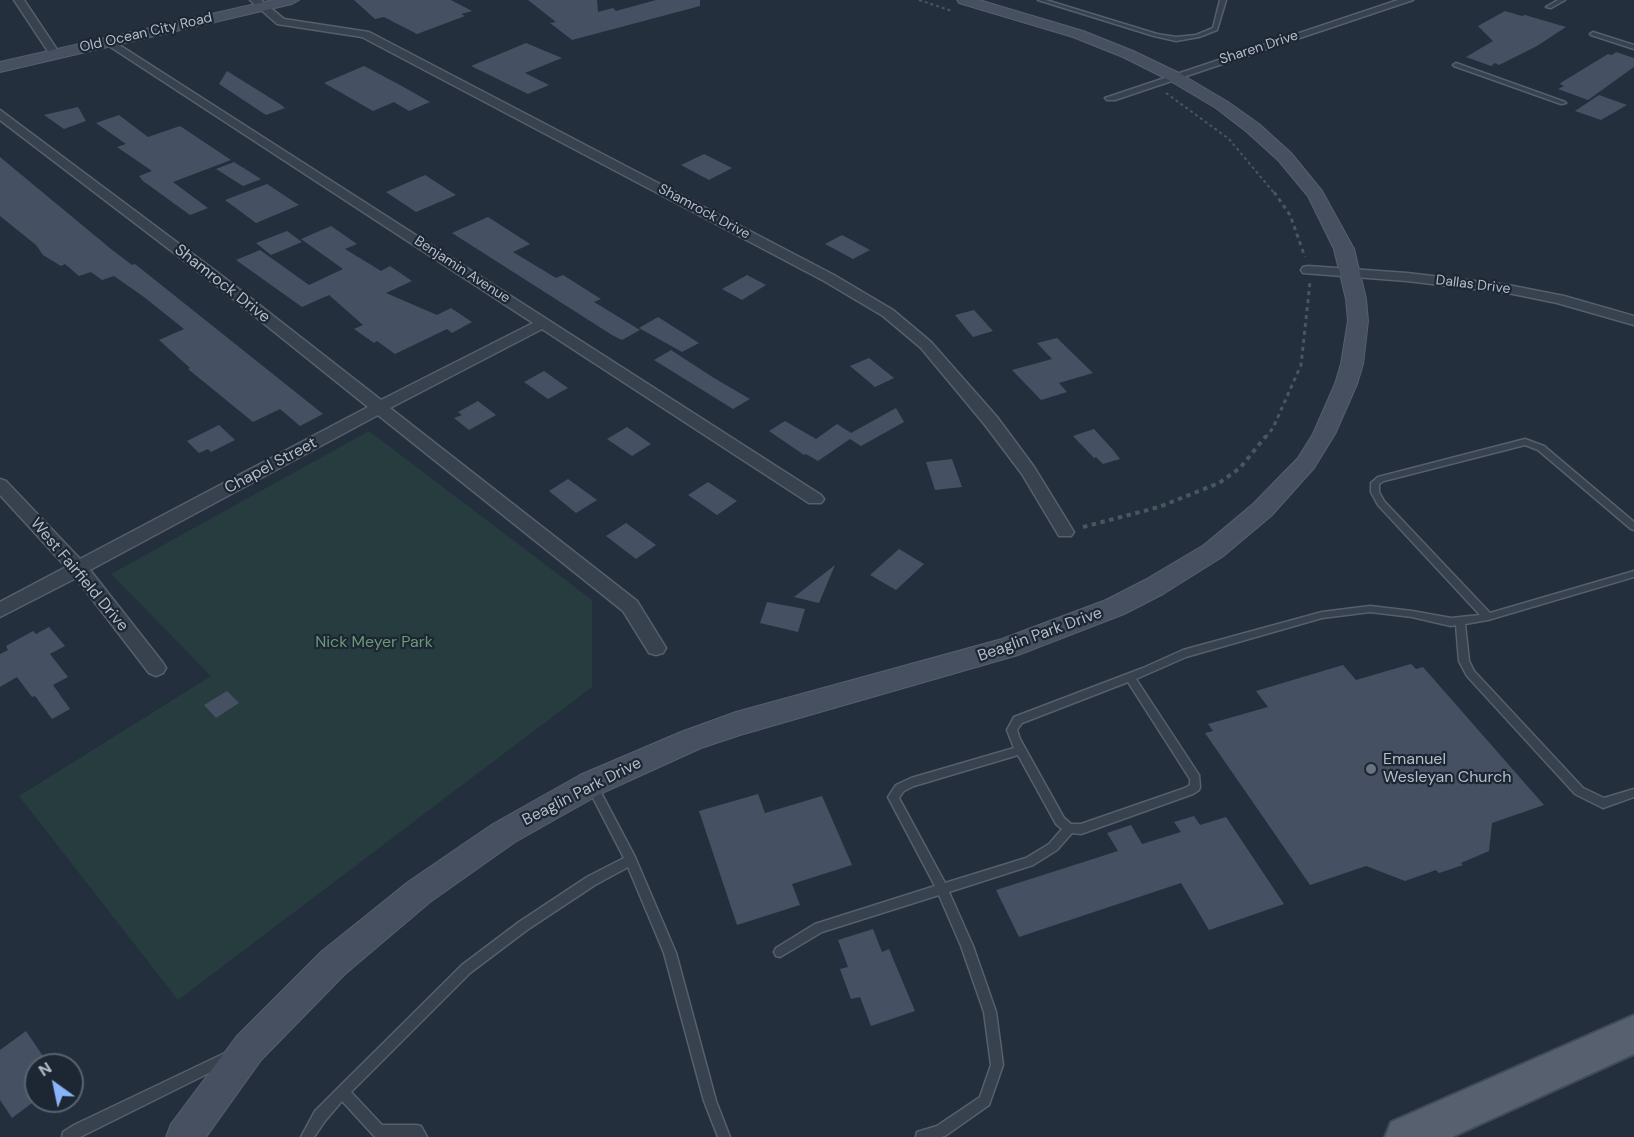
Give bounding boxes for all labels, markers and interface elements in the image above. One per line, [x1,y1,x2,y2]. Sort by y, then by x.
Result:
street label: Old Ocean City Road [78,10,214,56]
street label: Sharen Drive [1218,27,1300,69]
street label: Shamrock Drive [655,181,753,243]
street label: Benjamin Avenue [411,233,513,307]
street label: Shamrock Drive [170,241,274,327]
street label: Dallas Drive [1435,272,1511,298]
street label: Chapel Street [222,434,320,498]
street label: West Fairfield Drive [26,514,132,636]
street label: Beaglin Park Drive [975,604,1105,666]
park label: Nick Meyer Park [315,633,433,653]
place label: Emanuel Wesleyan Church [1383,750,1511,788]
street label: Beaglin Park Drive [519,754,645,830]
marker: Emanuel Wesleyan Church [1364,762,1378,776]
north arrow [24,1053,84,1113]
text: N [34,1057,56,1081]

